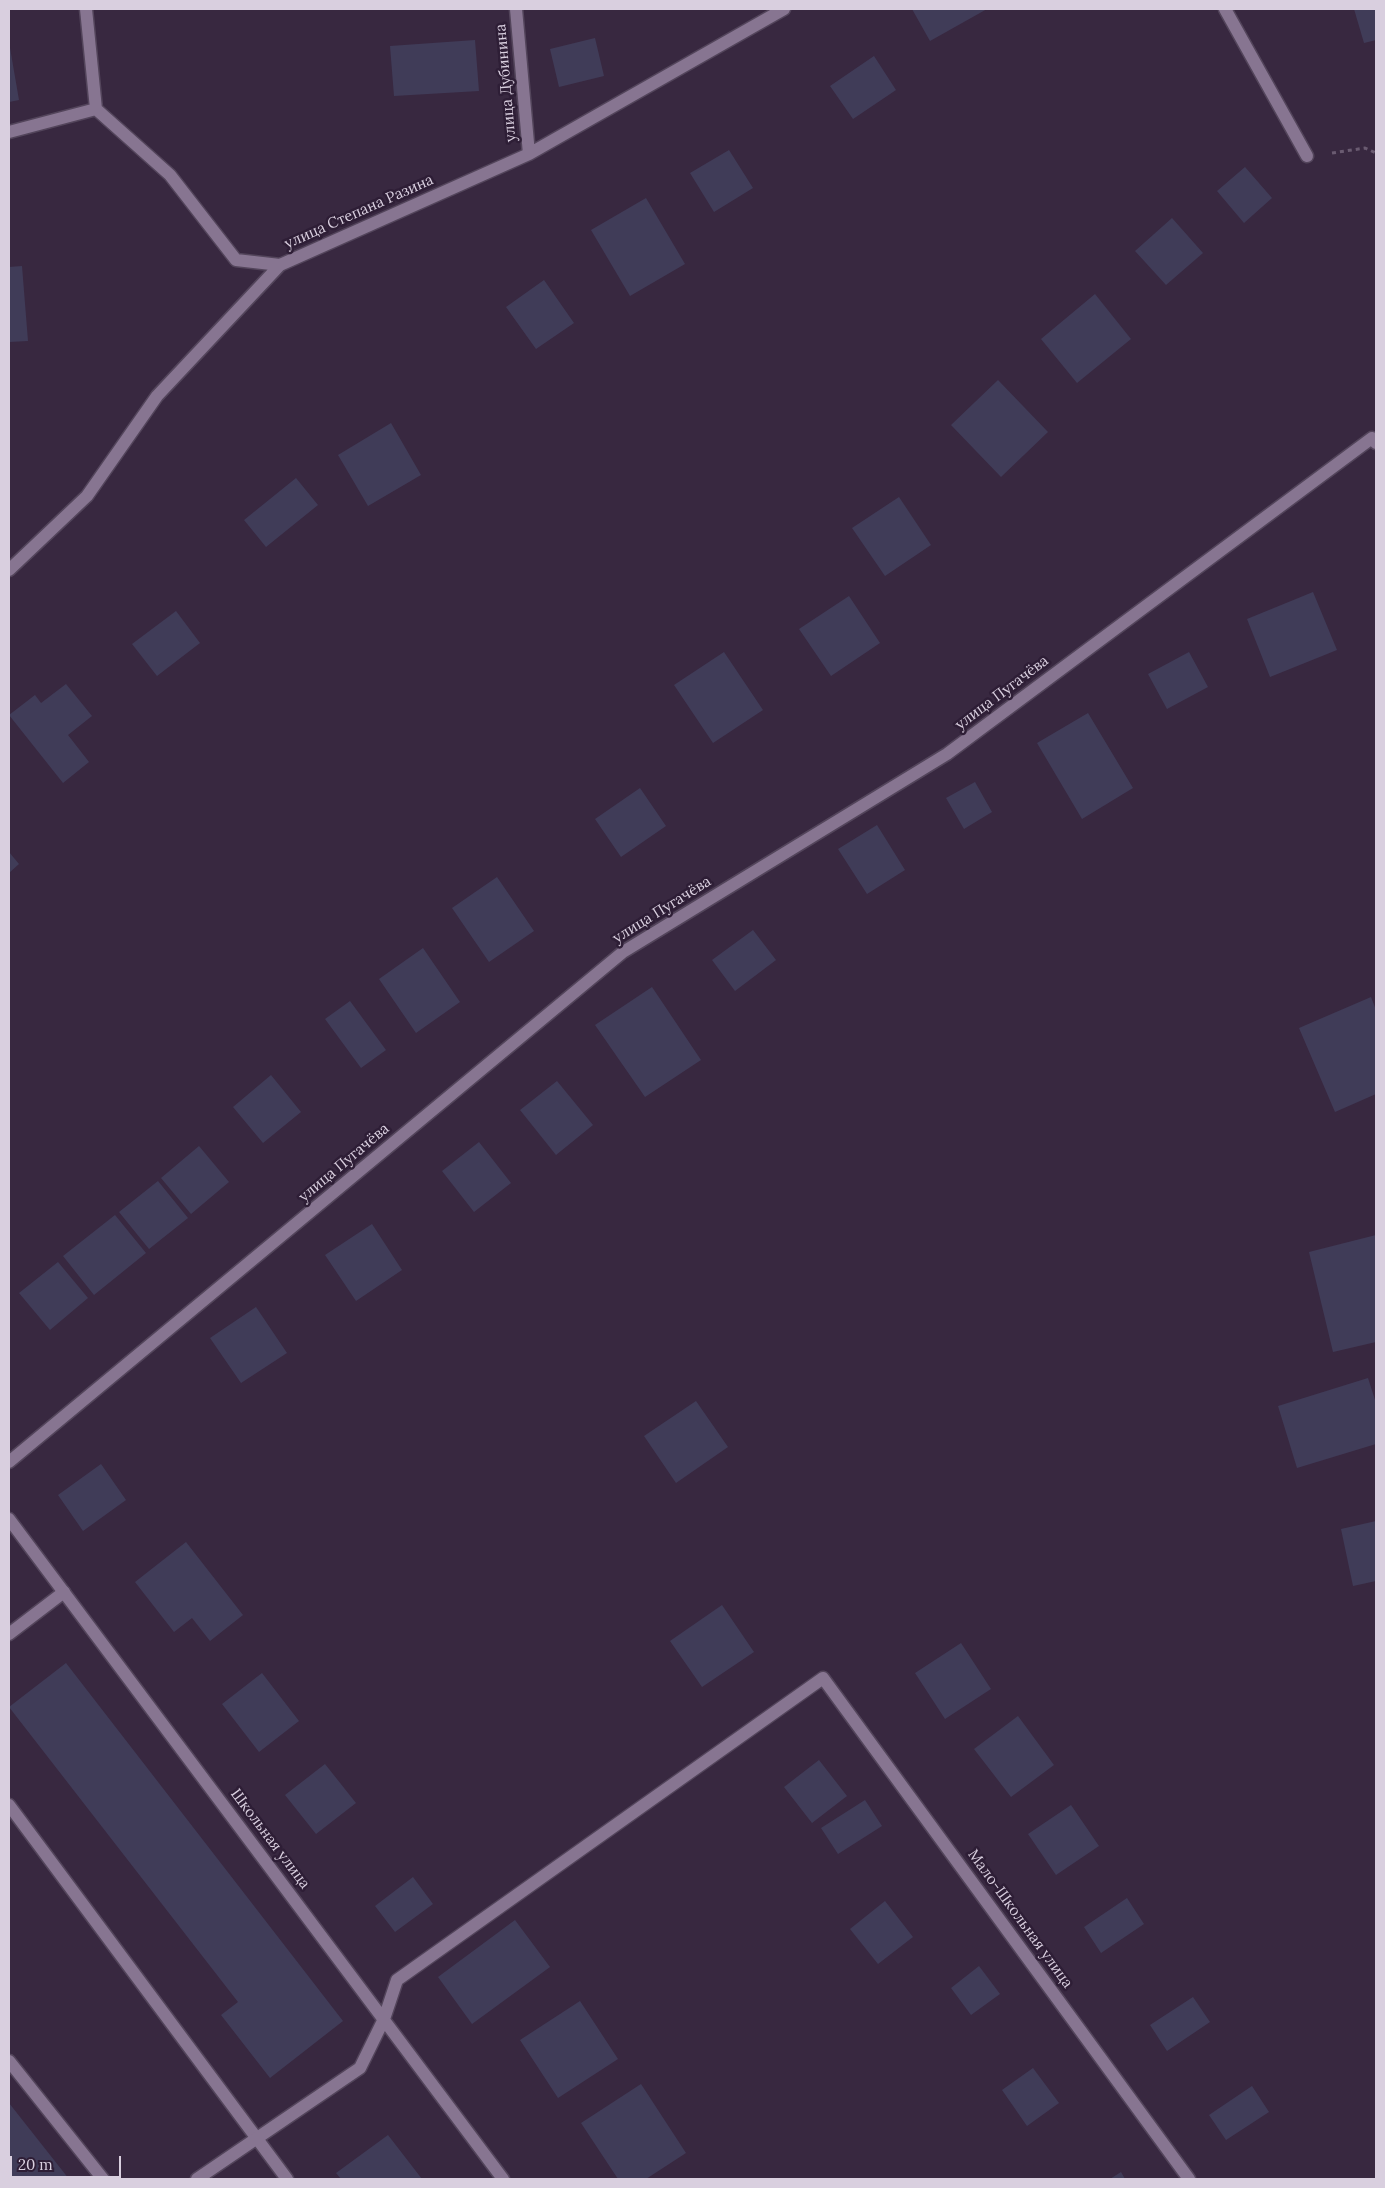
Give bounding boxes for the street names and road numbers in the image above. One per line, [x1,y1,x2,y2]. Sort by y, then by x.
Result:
street label: улица Дубинина [492,23,520,143]
street label: улица Степана Разина [282,171,436,253]
street label: улица Пугачёва [952,652,1052,734]
street label: улица Пугачёва [610,873,714,947]
street label: улица Пугачёва [295,1120,393,1206]
street label: Школьная улица [227,1785,313,1893]
street label: Мало-Школьная улица [964,1846,1076,1992]

